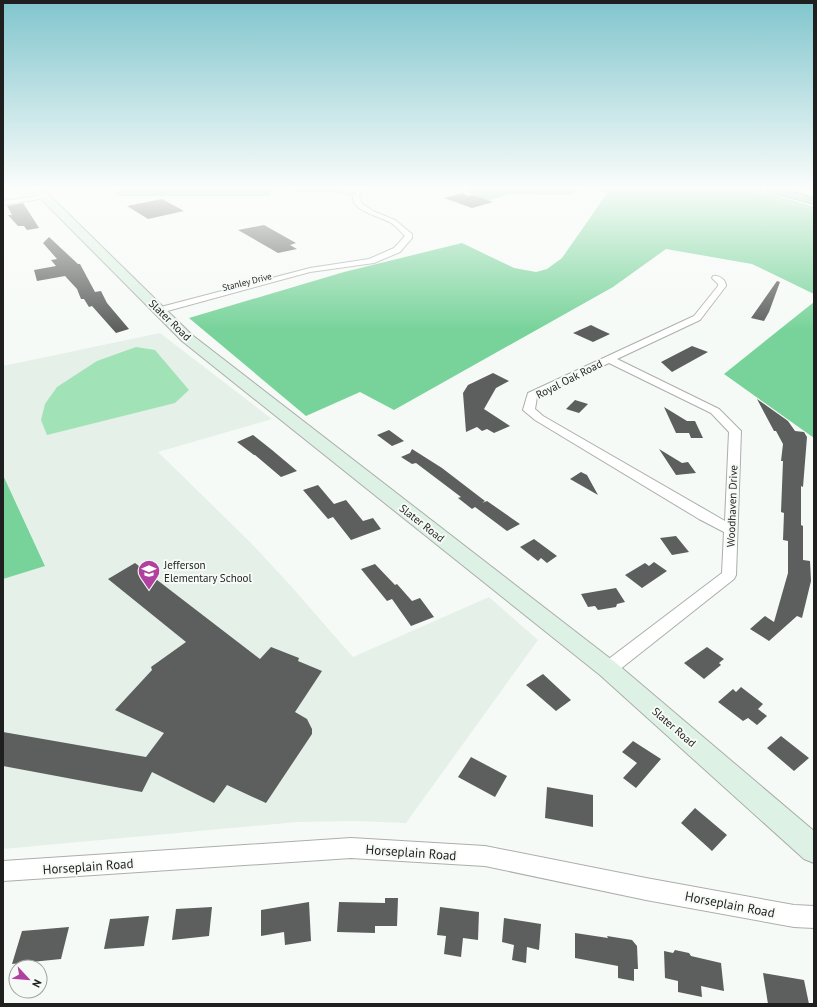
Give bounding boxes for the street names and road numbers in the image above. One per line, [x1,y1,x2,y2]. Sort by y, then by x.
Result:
street label: Stanley Drive [221,270,273,293]
street label: Slater Road [146,296,194,344]
street label: Royal Oak Road [533,356,605,402]
street label: Woodhaven Drive [724,464,740,547]
street label: Slater Road [397,501,448,545]
street label: Slater Road [649,704,699,750]
street label: Horseplain Road [365,841,457,864]
street label: Horseplain Road [42,855,134,878]
street label: Horseplain Road [684,887,776,922]

